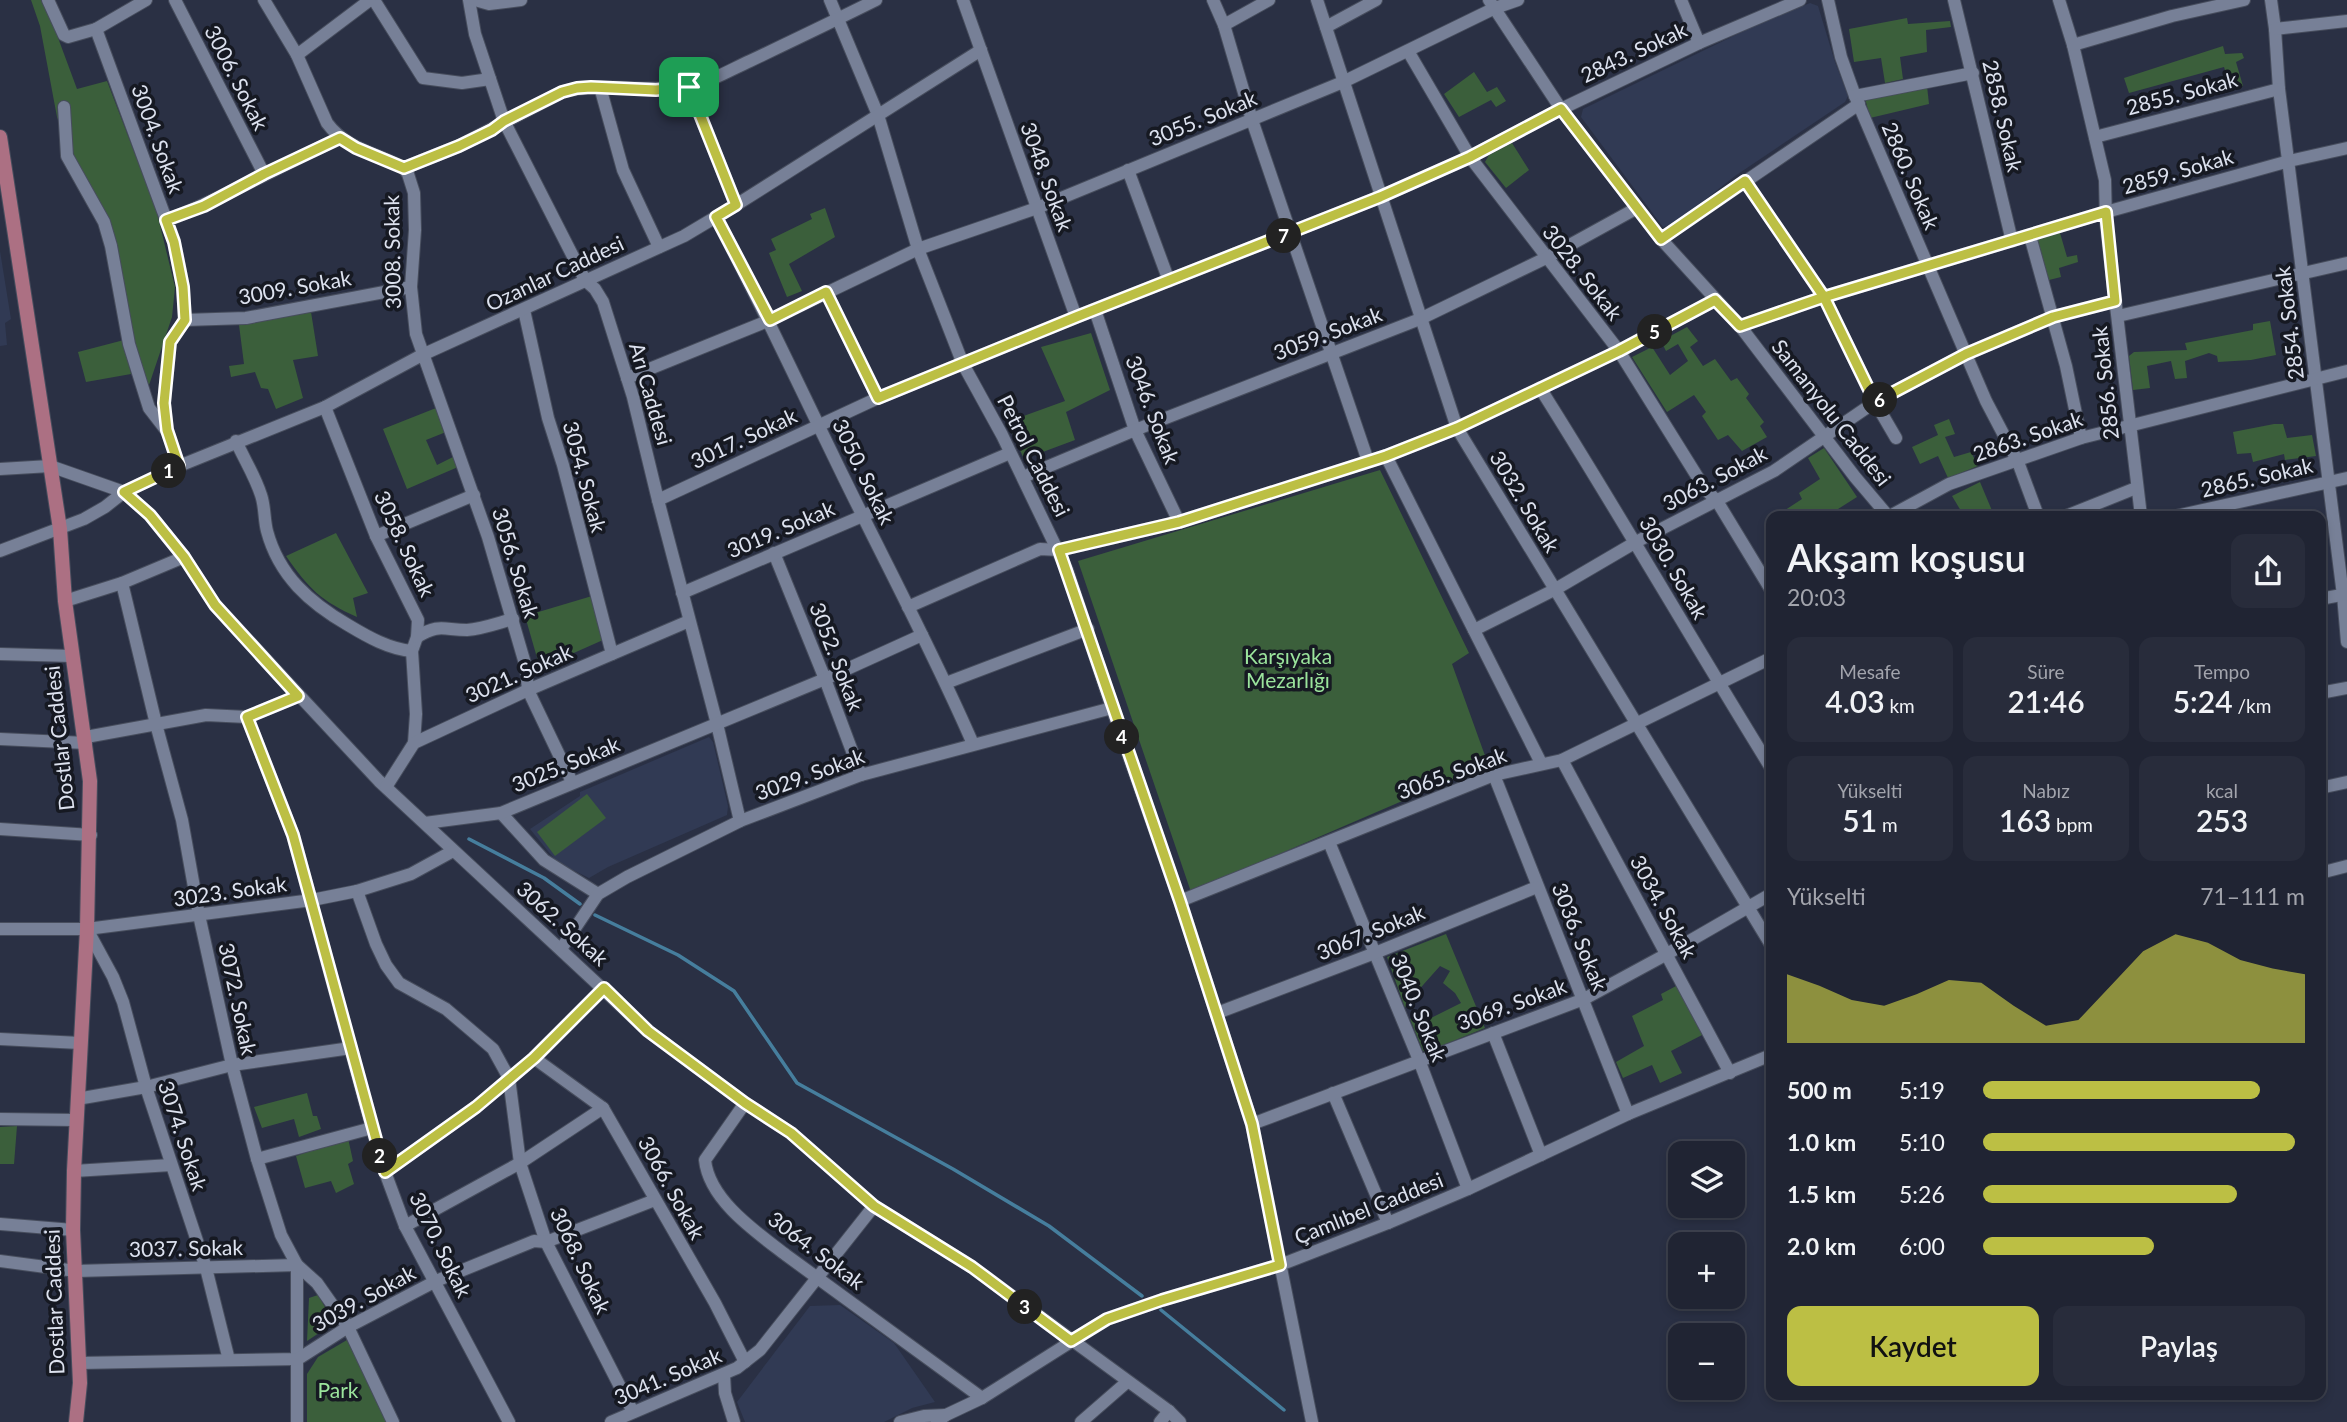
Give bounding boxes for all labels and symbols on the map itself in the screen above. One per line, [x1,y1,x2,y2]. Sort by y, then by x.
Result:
street label: 2843. Sokak [1576,16,1691,87]
street label: 3006. Sokak [200,21,275,134]
pin [659,57,719,117]
street label: 2858. Sokak [1978,57,2029,174]
street label: 2855. Sokak [2123,66,2240,119]
street label: 3004. Sokak [127,81,190,197]
street label: 3055. Sokak [1145,85,1260,151]
street label: 2860. Sokak [1878,118,1945,233]
street label: 3048. Sokak [1016,119,1079,235]
street label: 2859. Sokak [2119,143,2236,198]
street label: 3008. Sokak [378,194,405,309]
pin: 7 [1266,218,1302,254]
street label: 3028. Sokak [1538,219,1628,325]
street label: Ozanlar Caddesi [481,230,627,316]
street label: 3009. Sokak [236,264,353,309]
street label: 2854. Sokak [2269,265,2308,381]
street label: 3059. Sokak [1270,300,1385,365]
pin: 5 [1638,314,1672,350]
street label: 2856. Sokak [2086,325,2123,441]
street label: Samanyolu Caddesi [1767,334,1897,490]
street label: Arı Caddesi [625,339,678,448]
street label: 3046. Sokak [1121,352,1186,467]
pin: 6 [1862,382,1898,418]
street label: Petrol Caddesi [993,390,1076,520]
street label: 3017. Sokak [686,402,801,473]
street label: 2863. Sokak [1970,405,2086,466]
street label: 3050. Sokak [828,415,901,528]
street label: 3054. Sokak [559,418,612,535]
street label: 3063. Sokak [1658,440,1771,515]
street label: 3032. Sokak [1485,446,1566,557]
street label: 2865. Sokak [2198,451,2315,502]
pin: 1 [152,454,186,489]
street label: 3058. Sokak [370,486,441,601]
street label: 3019. Sokak [723,495,838,562]
street label: 3056. Sokak [488,504,545,621]
street label: 3030. Sokak [1635,512,1714,623]
street label: 3052. Sokak [805,599,870,714]
street label: 3021. Sokak [461,638,576,707]
park label: Karşıyaka Mezarlığı [1244,643,1332,692]
street label: Dostlar Caddesi [38,664,79,812]
pin: 4 [1104,720,1140,754]
street label: 3025. Sokak [508,731,623,797]
street label: 3065. Sokak [1394,741,1510,804]
street label: 3029. Sokak [752,742,868,805]
street label: 3034. Sokak [1626,850,1703,963]
street label: 3023. Sokak [172,870,288,911]
street label: 3062. Sokak [512,875,614,971]
street label: 3036. Sokak [1547,879,1613,994]
street label: 3067. Sokak [1313,899,1428,965]
street label: 3072. Sokak [214,940,263,1057]
street label: 3040. Sokak [1386,950,1452,1065]
street label: 3069. Sokak [1454,972,1570,1035]
street label: 3074. Sokak [154,1077,213,1194]
street label: 3066. Sokak [634,1131,711,1244]
pin: 2 [362,1138,398,1174]
street label: Çamlıbel Caddesi [1290,1166,1446,1249]
street label: 3070. Sokak [405,1188,478,1301]
street label: 3068. Sokak [546,1203,617,1318]
street label: 3064. Sokak [764,1205,870,1294]
street label: Dostlar Caddesi [38,1229,69,1375]
street label: 3037. Sokak [129,1234,244,1261]
street label: 3039. Sokak [307,1259,420,1336]
pin: 3 [1007,1290,1042,1324]
street label: 3041. Sokak [610,1342,725,1409]
park label: Park [317,1377,359,1402]

